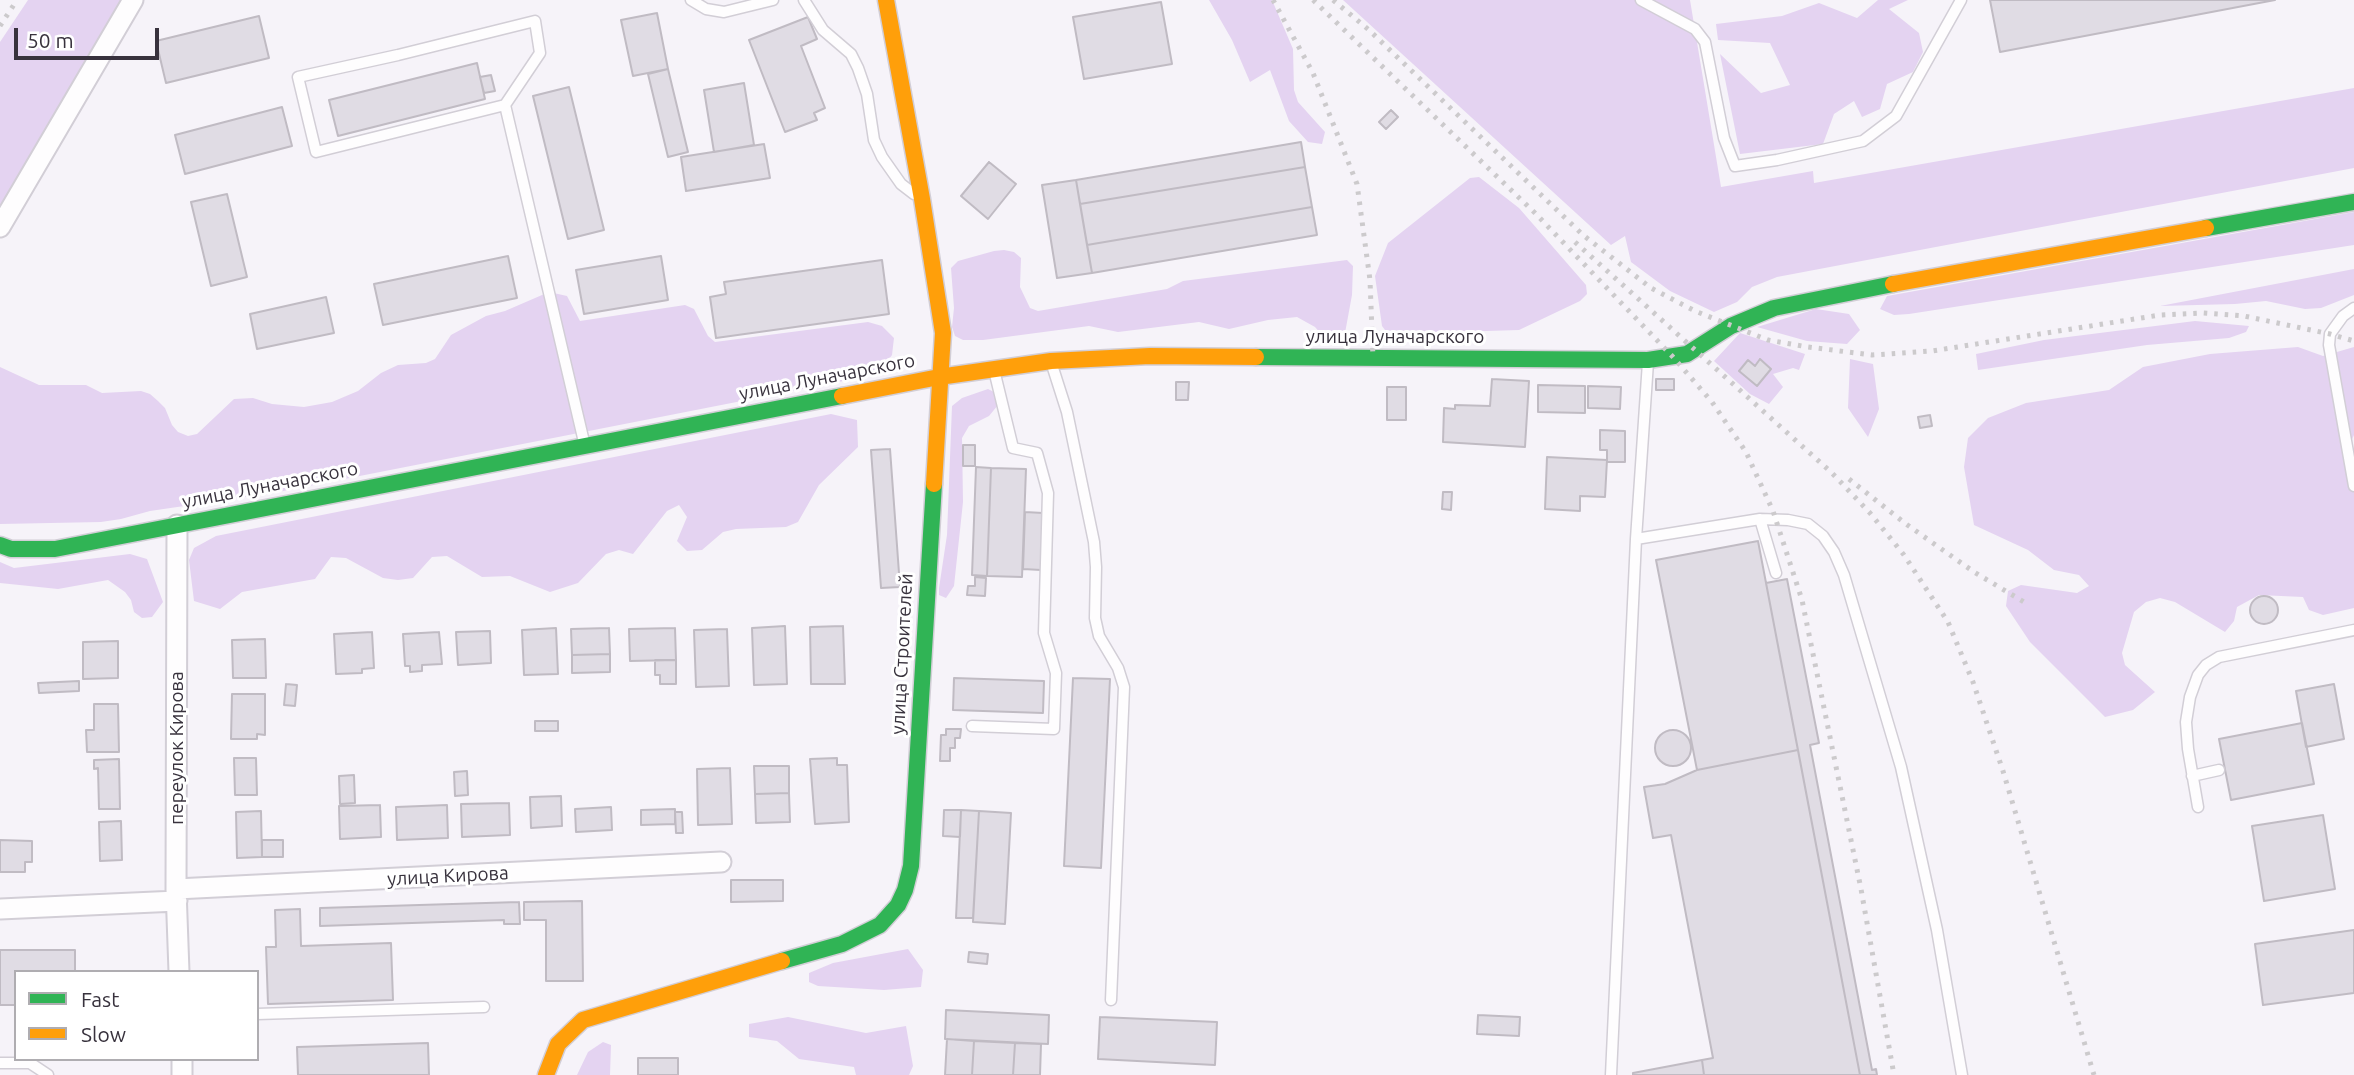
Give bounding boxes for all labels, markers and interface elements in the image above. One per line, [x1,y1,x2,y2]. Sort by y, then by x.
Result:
scale bar [18,14,163,58]
text: 50 m [27,28,74,52]
street label: улица Луначарского [1306,326,1484,348]
street label: улица Луначарского [737,349,917,405]
street label: улица Луначарского [180,457,360,513]
street label: улица Строителей [886,573,918,735]
street label: переулок Кирова [166,671,188,825]
street label: улица Кирова [387,861,509,891]
legend [14,970,259,1061]
text: Fast [81,987,119,1011]
text: Slow [81,1022,126,1046]

